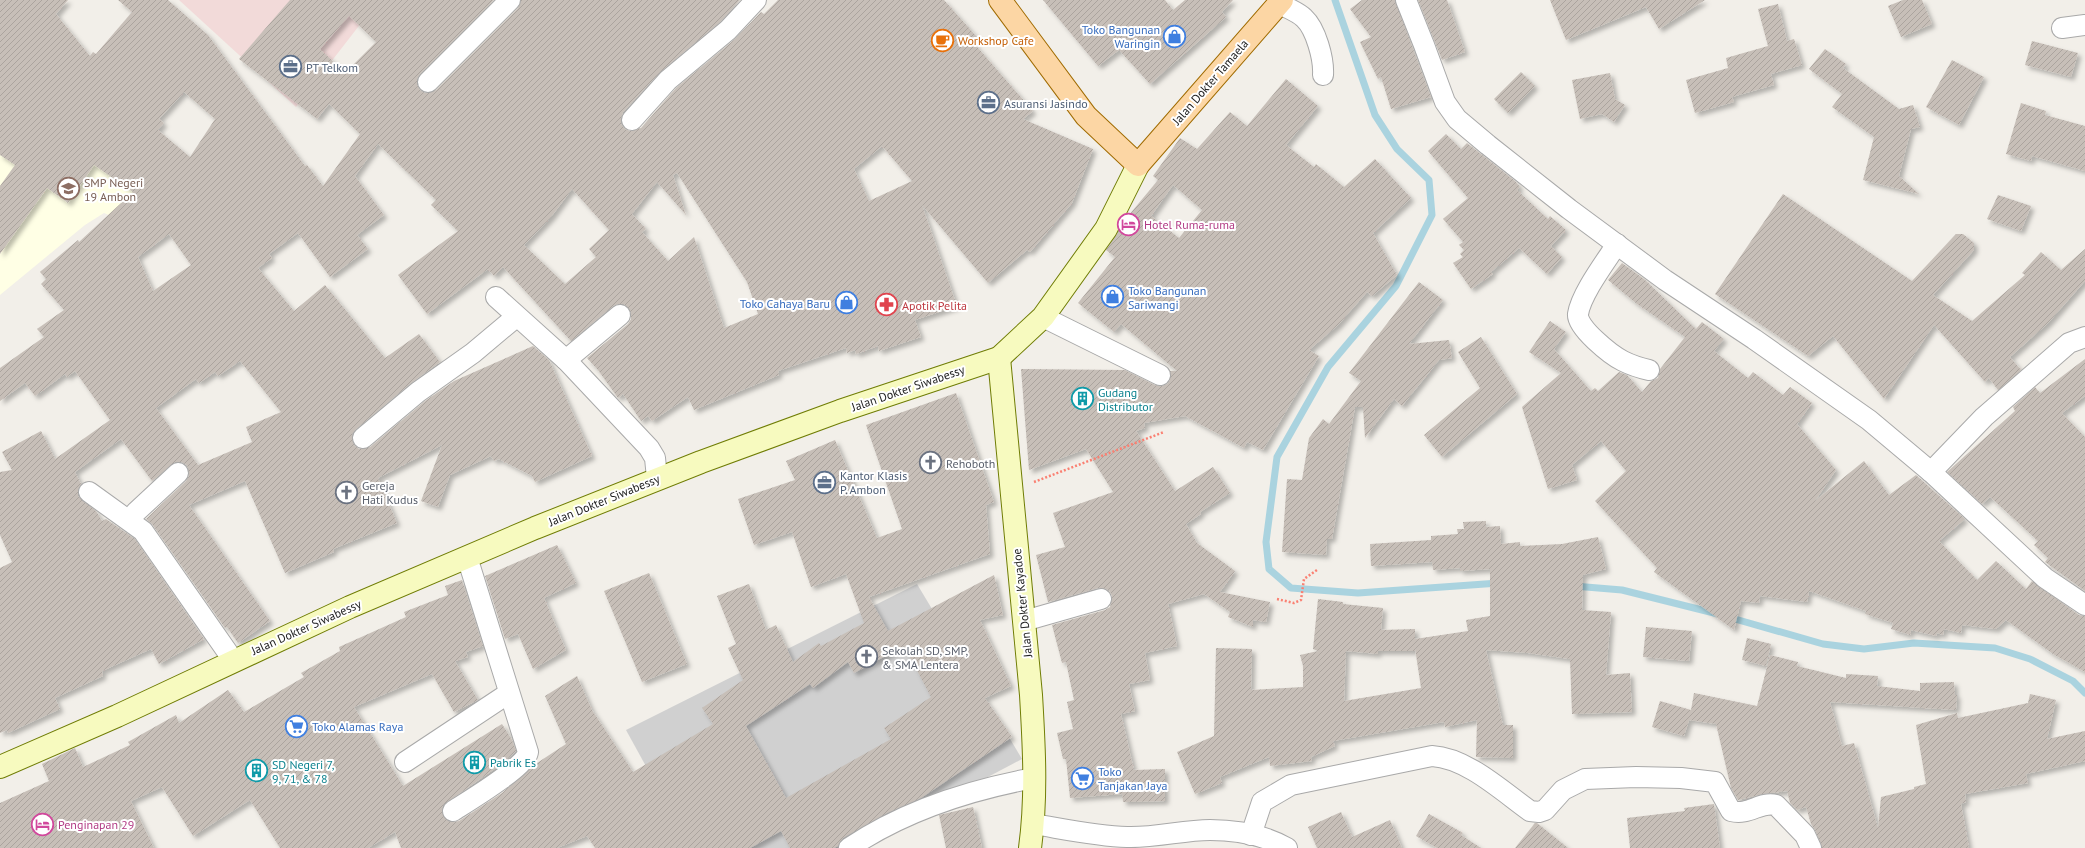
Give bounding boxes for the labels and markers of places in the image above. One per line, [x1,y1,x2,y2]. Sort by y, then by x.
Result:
place label: Toko Bangunan Waringin [1082,22,1160,51]
shop icon: Toko Bangunan Waringin [1162,23,1188,49]
cafe icon: Workshop Cafe [930,27,956,53]
place label: Workshop Cafe [958,33,1034,48]
office icon: PT Telkom [277,54,303,80]
place label: PT Telkom [306,60,358,75]
office icon: Asuransi Jasindo [975,90,1001,116]
place label: Asuransi Jasindo [1004,96,1088,111]
place label: SMP Negeri 19 Ambon [84,175,143,204]
school or university icon: SMP Negeri 19 Ambon [56,176,82,202]
hotel icon: Hotel Ruma-ruma [1115,211,1141,237]
place label: Hotel Ruma-ruma [1144,217,1235,232]
place label: Toko Bangunan Sariwangi [1128,283,1206,312]
shop icon: Toko Bangunan Sariwangi [1100,284,1126,310]
shop icon: Toko Cahaya Baru [833,290,859,316]
pharmacy icon: Apotik Pelita [873,292,899,318]
place label: Toko Cahaya Baru [740,296,830,311]
place label: Apotik Pelita [902,298,967,313]
place label: Gudang Distributor [1098,385,1153,414]
building icon: Gudang Distributor [1069,386,1095,412]
church icon: Rehoboth [917,450,943,476]
place label: Rehoboth [946,456,995,471]
place label: Kantor Klasis P. Ambon [840,468,907,497]
office icon: Kantor Klasis P. Ambon [811,469,837,495]
place label: Gereja Hati Kudus [362,478,418,507]
church icon: Gereja Hati Kudus [334,479,360,505]
place label: Sekolah SD, SMP, & SMA Lentera [882,643,969,672]
church icon: Sekolah SD, SMP, & SMA Lentera [853,644,879,670]
supermarket icon: Toko Alamas Raya [283,713,309,739]
place label: Toko Alamas Raya [312,719,403,734]
building icon: Pabrik Es [462,749,488,775]
place label: Pabrik Es [490,755,536,770]
place label: SD Negeri 7, 9, 71, & 78 [272,757,335,786]
building icon: SD Negeri 7, 9, 71, & 78 [244,758,270,784]
place label: Toko Tanjakan Jaya [1098,764,1168,793]
supermarket icon: Toko Tanjakan Jaya [1070,765,1096,791]
hotel icon: Penginapan 29 [30,811,56,837]
place label: Penginapan 29 [58,817,134,832]

